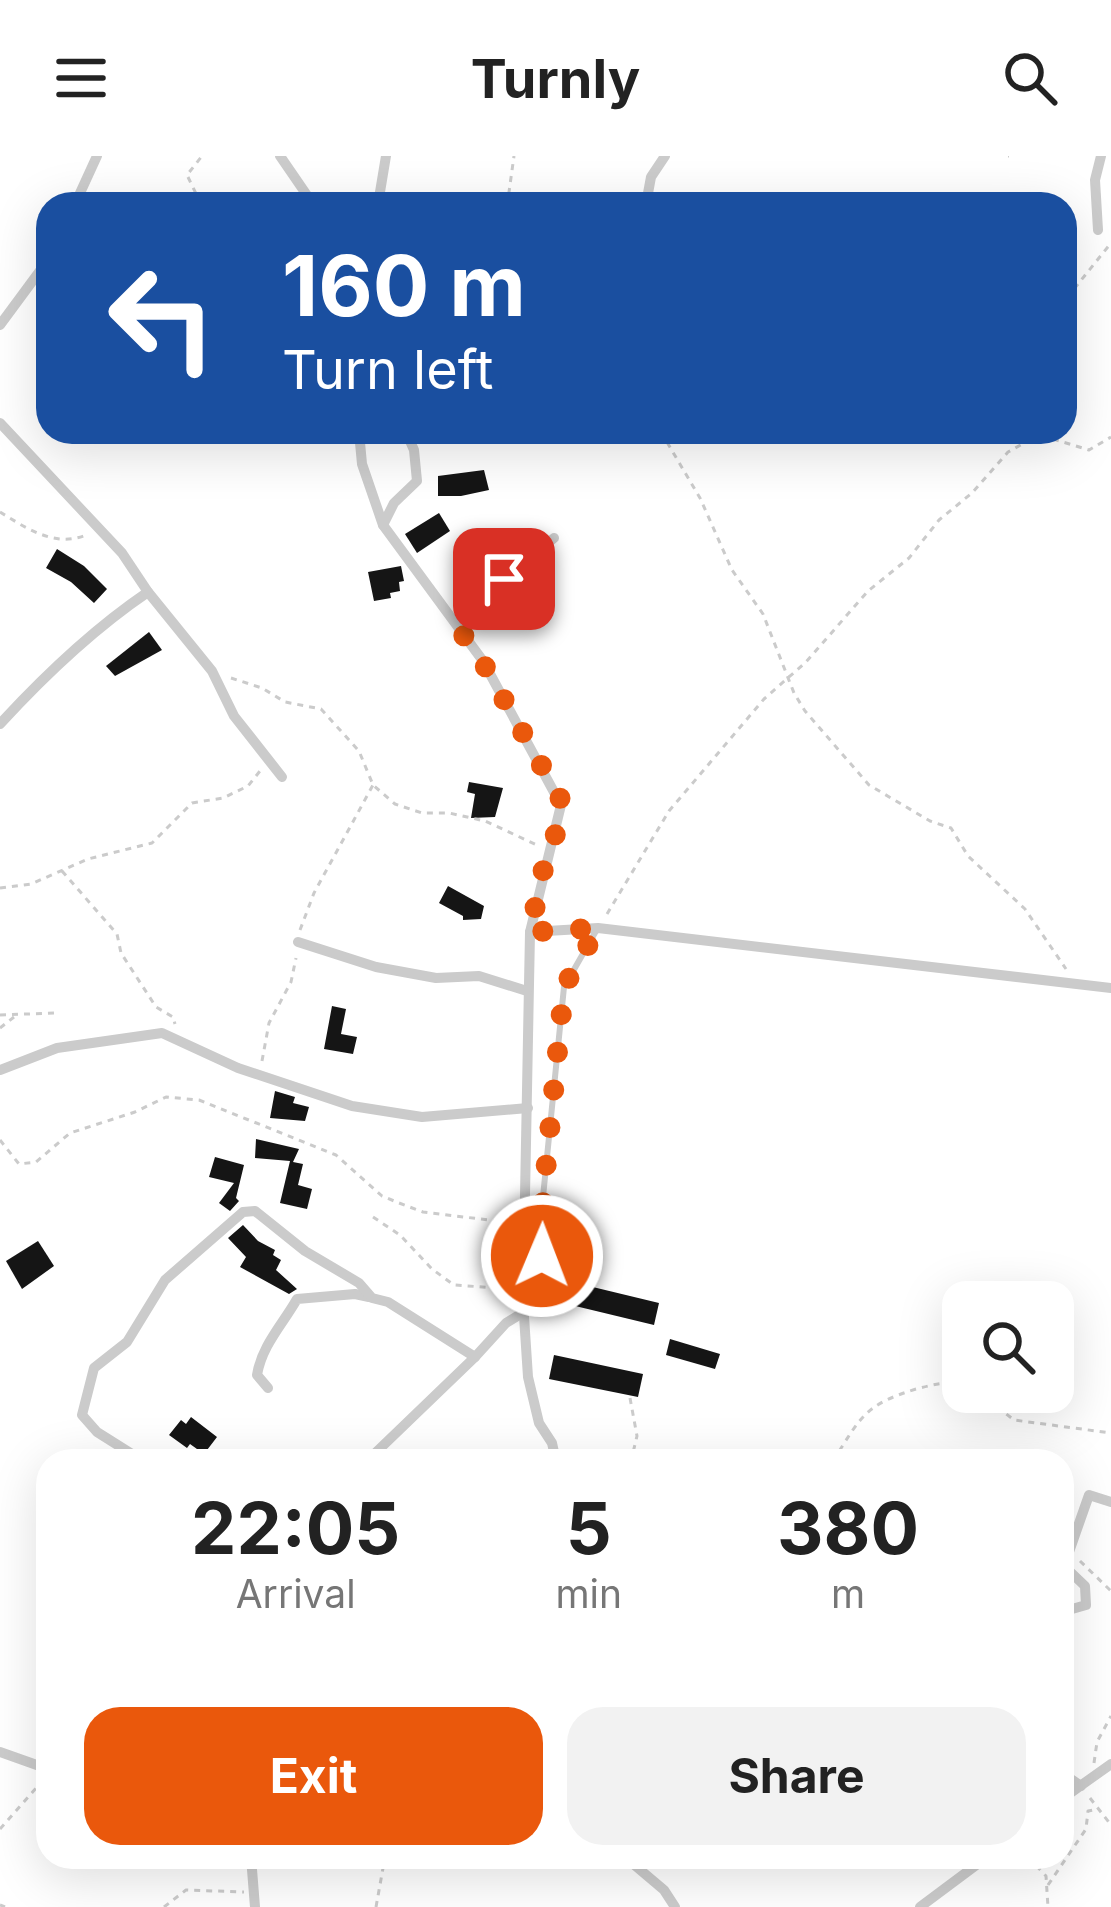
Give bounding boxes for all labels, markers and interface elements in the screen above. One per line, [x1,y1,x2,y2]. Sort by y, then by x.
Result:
icon: menu [48,45,114,111]
icon: search [997,45,1063,111]
text: Turnly [471,46,640,111]
text: 160 m [282,235,526,336]
icon: left [84,240,240,396]
text: Turn left [282,337,493,402]
pin [453,528,555,630]
icon: arrive [471,546,537,612]
position arrow [479,1193,605,1319]
map controls [942,1281,1074,1413]
button: search [942,1281,1074,1413]
text: 22:05 [191,1484,400,1571]
text: 5 [566,1484,612,1571]
text: 380 [777,1484,919,1571]
text: Arrival [236,1570,356,1617]
text: min [555,1570,622,1617]
text: m [831,1570,865,1617]
button: Exit [84,1707,543,1845]
button: Share [567,1707,1026,1845]

